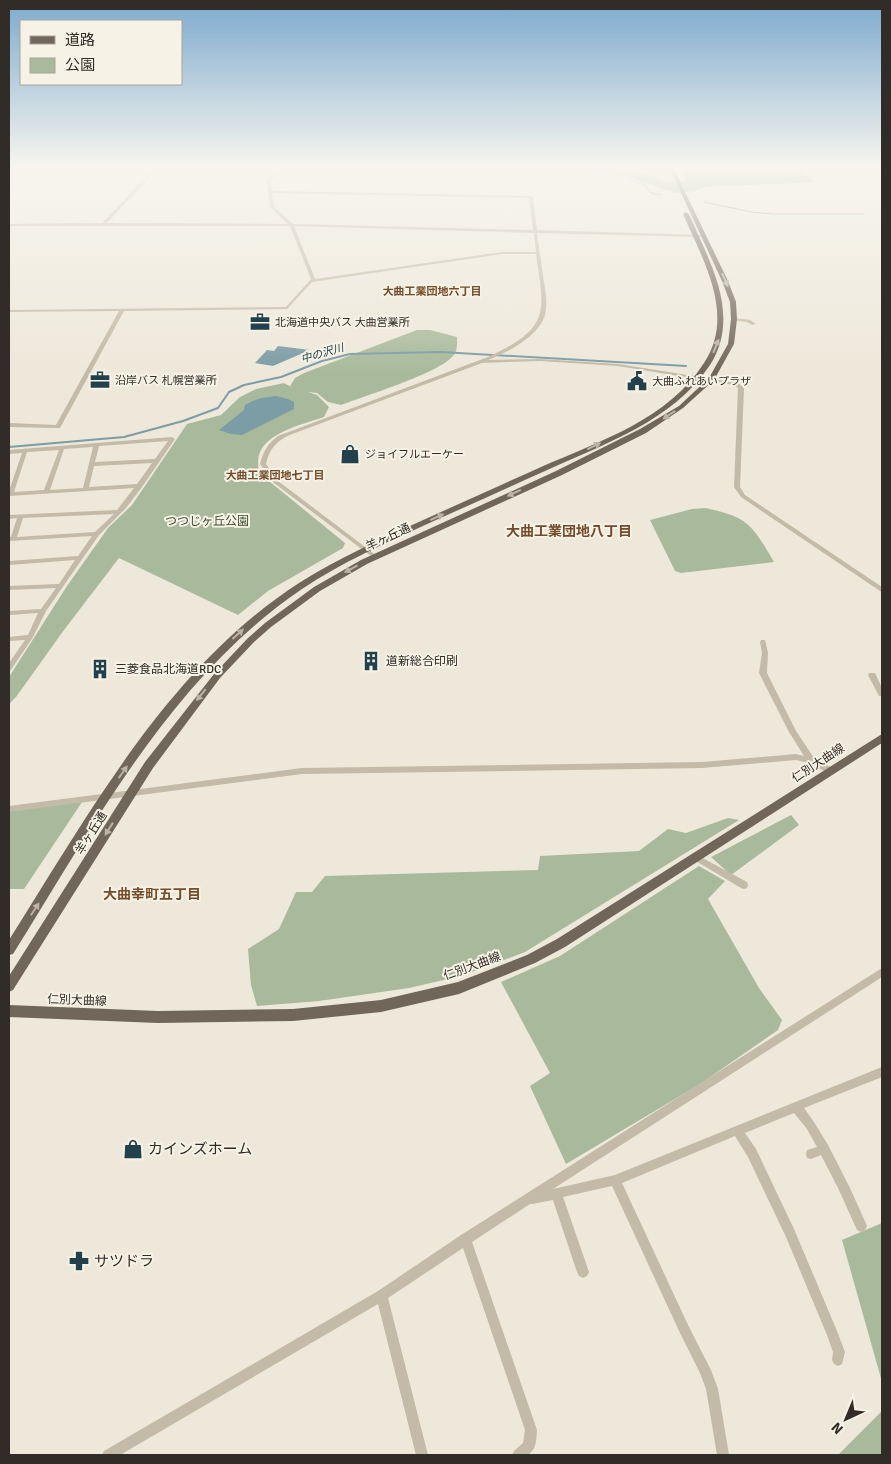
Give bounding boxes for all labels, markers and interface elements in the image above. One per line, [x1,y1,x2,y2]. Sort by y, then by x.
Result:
legend [20,20,182,85]
text: 道路 [65,31,95,49]
text: 公園 [65,56,95,74]
one-way arrow [721,273,729,287]
district label: 大曲工業団地六丁目 [383,285,482,298]
office icon: 北海道中央バス 大曲営業所 [249,311,271,333]
place label: 北海道中央バス 大曲営業所 [275,316,410,329]
one-way arrow [713,339,721,353]
water label: 中の沢川 [299,341,346,366]
office icon: 沿岸バス 札幌営業所 [89,369,111,391]
public building icon: 大曲ふれあいプラザ [626,370,648,392]
place label: 沿岸バス 札幌営業所 [115,374,217,387]
place label: 大曲ふれあいプラザ [652,375,751,388]
one-way arrow [662,411,676,420]
one-way arrow [587,442,601,450]
shop icon: ジョイフルエーケー [339,443,361,465]
place label: ジョイフルエーケー [365,448,464,461]
district label: 大曲工業団地七丁目 [226,469,325,482]
one-way arrow [507,489,521,497]
one-way arrow [430,512,444,520]
park label: つつじヶ丘公園 [165,514,249,529]
street label: 羊ヶ丘通 [363,521,413,554]
district label: 大曲工業団地八丁目 [506,523,632,540]
one-way arrow [344,565,358,573]
one-way arrow [232,628,244,640]
building icon: 道新総合印刷 [360,650,382,672]
place label: 道新総合印刷 [386,654,458,669]
building icon: 三菱食品北海道RDC [89,658,111,680]
place label: 三菱食品北海道RDC [115,662,221,677]
one-way arrow [196,688,207,701]
street label: 仁別大曲線 [789,741,848,786]
one-way arrow [118,765,128,779]
street label: 羊ヶ丘通 [72,809,111,858]
one-way arrow [104,822,113,835]
district label: 大曲幸町五丁目 [103,886,201,903]
one-way arrow [30,902,40,915]
street label: 仁別大曲線 [441,949,503,984]
street label: 仁別大曲線 [47,992,107,1009]
shop icon: カインズホーム [122,1138,144,1160]
place label: カインズホーム [148,1140,252,1158]
pharmacy icon: サツドラ [68,1250,90,1272]
place label: サツドラ [94,1252,154,1270]
north arrow [821,1394,871,1444]
text: N [828,1418,847,1437]

